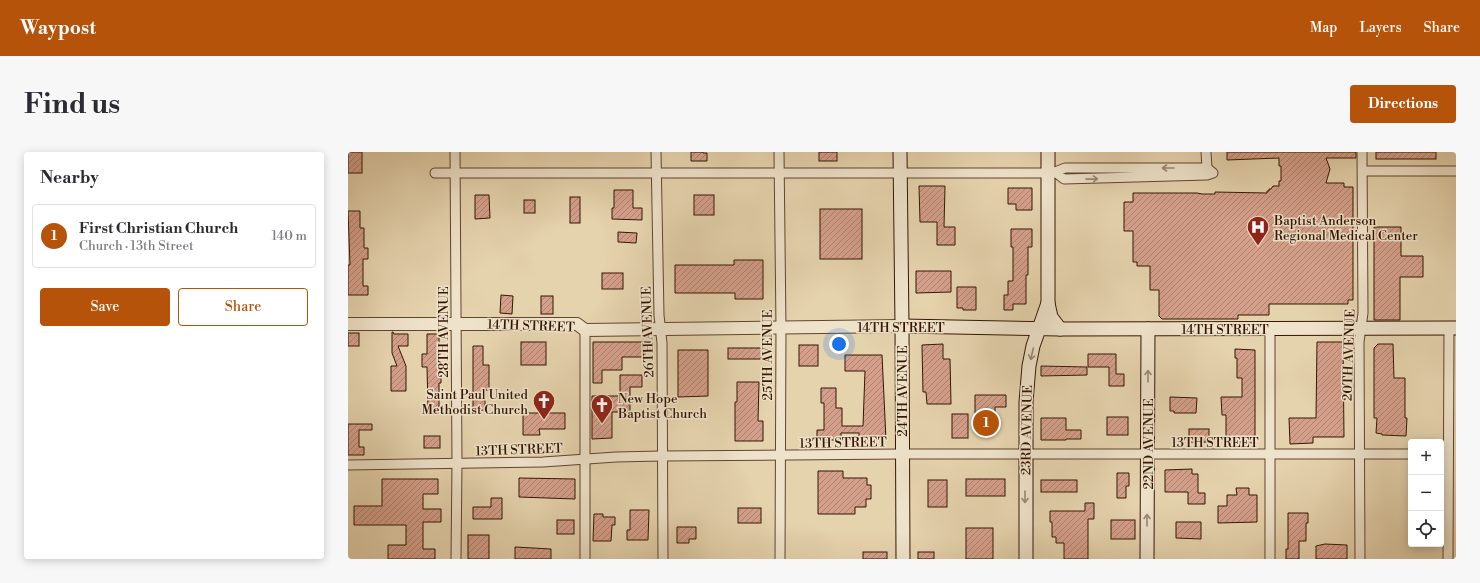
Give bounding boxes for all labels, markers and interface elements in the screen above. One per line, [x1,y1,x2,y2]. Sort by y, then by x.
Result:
text: Waypost [20,16,96,40]
text: Map [1310,19,1337,37]
text: Layers [1359,19,1402,37]
text: Share [1424,19,1460,37]
button: Directions [1350,85,1456,123]
text: Find us [24,87,120,122]
one-way arrow [1162,164,1175,172]
text: Nearby [40,167,99,189]
one-way arrow [1085,175,1098,183]
place label: Baptist Anderson Regional Medical Center [1273,213,1418,244]
hospital icon: Baptist Anderson Regional Medical Center [1245,214,1271,247]
text: First Christian Church [79,219,238,238]
text: 1 [51,228,57,244]
text: 140 m [271,228,307,244]
text: Church · 13th Street [79,238,194,254]
street label: 28TH AVENUE [436,286,452,378]
street label: 26TH AVENUE [638,286,658,378]
button: Save [40,288,170,326]
button: Share [178,288,308,326]
street label: 20TH AVENUE [1339,309,1359,401]
street label: 25TH AVENUE [760,310,776,400]
street label: 14TH STREET [487,316,575,336]
street label: 14TH STREET [857,320,945,336]
street label: 14TH STREET [1181,322,1269,338]
your location [829,334,849,354]
street label: 24TH AVENUE [895,345,911,437]
one-way arrow [1027,347,1035,360]
one-way arrow [1144,370,1152,383]
street label: 23RD AVENUE [1018,385,1036,475]
place label: Saint Paul United Methodist Church [422,387,529,418]
church icon: Saint Paul United Methodist Church [531,388,557,421]
place label: New Hope Baptist Church [617,391,707,422]
church icon: New Hope Baptist Church [589,392,615,425]
street label: 22ND AVENUE [1141,398,1157,490]
pin: 1 [973,408,999,438]
street label: 13TH STREET [799,434,887,452]
street label: 13TH STREET [1171,435,1259,451]
map controls [1408,439,1444,547]
button: + [1408,439,1444,475]
street label: 13TH STREET [475,440,563,460]
button: − [1408,475,1444,511]
one-way arrow [1021,490,1029,503]
button: locate [1408,511,1444,547]
one-way arrow [1143,514,1151,527]

